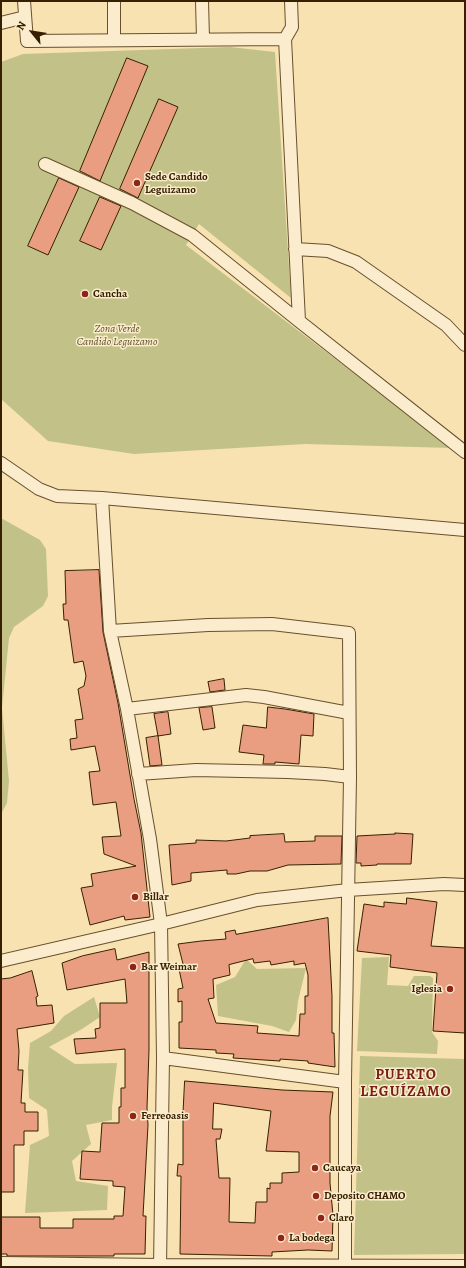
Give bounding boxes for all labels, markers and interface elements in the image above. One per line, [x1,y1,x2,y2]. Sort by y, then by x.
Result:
north arrow [12,12,52,52]
text: N [13,19,30,33]
place label: Sede Candido Leguizamo [145,170,208,196]
marker: Sede Candido Leguizamo [132,178,142,188]
place label: Cancha [93,287,127,301]
marker: Cancha [80,289,90,299]
park label: Zona Verde Candido Leguizamo [77,322,157,348]
place label: Billar [143,890,169,904]
marker: Billar [130,892,140,902]
place label: Bar Weimar [141,960,197,974]
marker: Bar Weimar [128,962,138,972]
place label: Iglesia [412,982,442,996]
marker: Iglesia [445,984,455,994]
district label: PUERTO LEGUÍZAMO [360,1066,452,1101]
place label: Ferreoasis [141,1109,189,1123]
marker: Ferreoasis [128,1111,138,1121]
place label: Caucaya [323,1161,361,1175]
marker: Caucaya [310,1163,320,1173]
place label: Deposito CHAMO [324,1189,406,1203]
marker: Deposito CHAMO [311,1191,321,1201]
place label: Claro [329,1211,354,1225]
marker: Claro [316,1213,326,1223]
place label: La bodega [289,1231,335,1245]
marker: La bodega [276,1233,286,1243]

